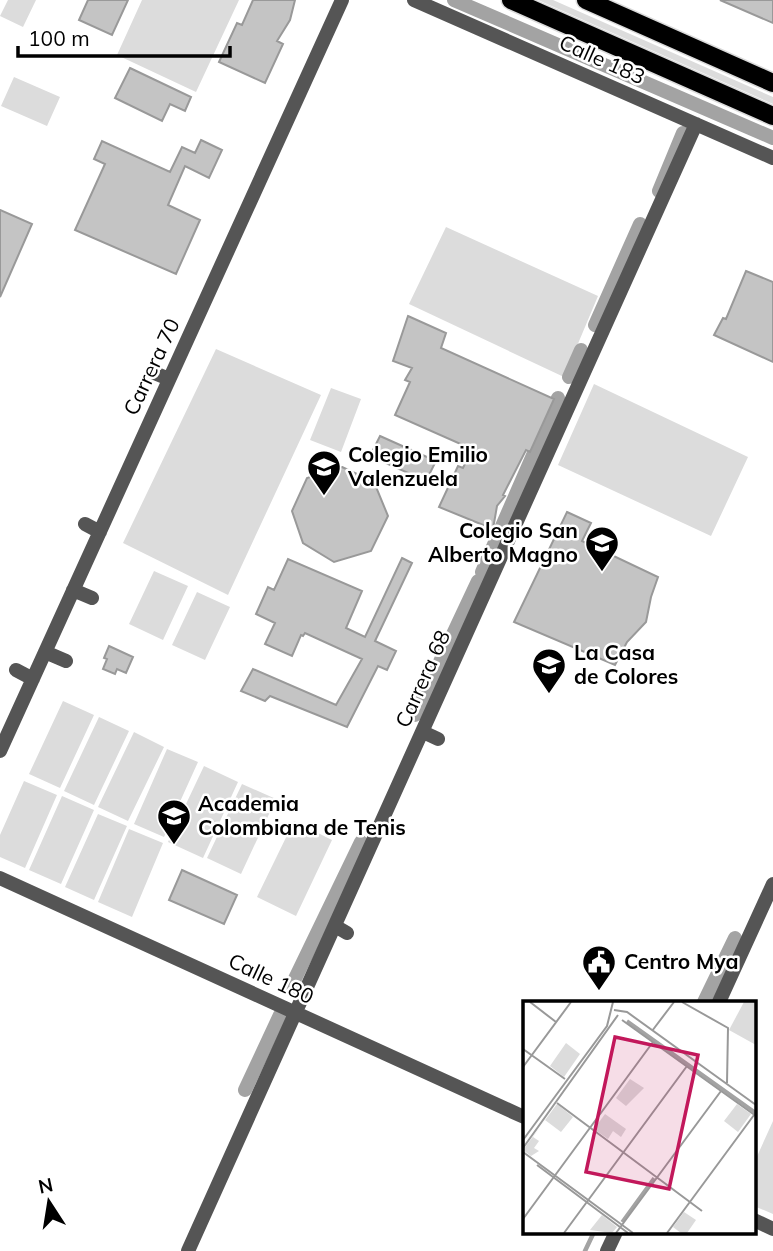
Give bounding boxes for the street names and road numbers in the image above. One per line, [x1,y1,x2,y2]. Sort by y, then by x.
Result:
street label: Calle 183 [555,29,649,90]
street label: Carrera 70 [117,314,185,419]
street label: Carrera 68 [389,626,455,731]
street label: Calle 180 [225,947,318,1009]

